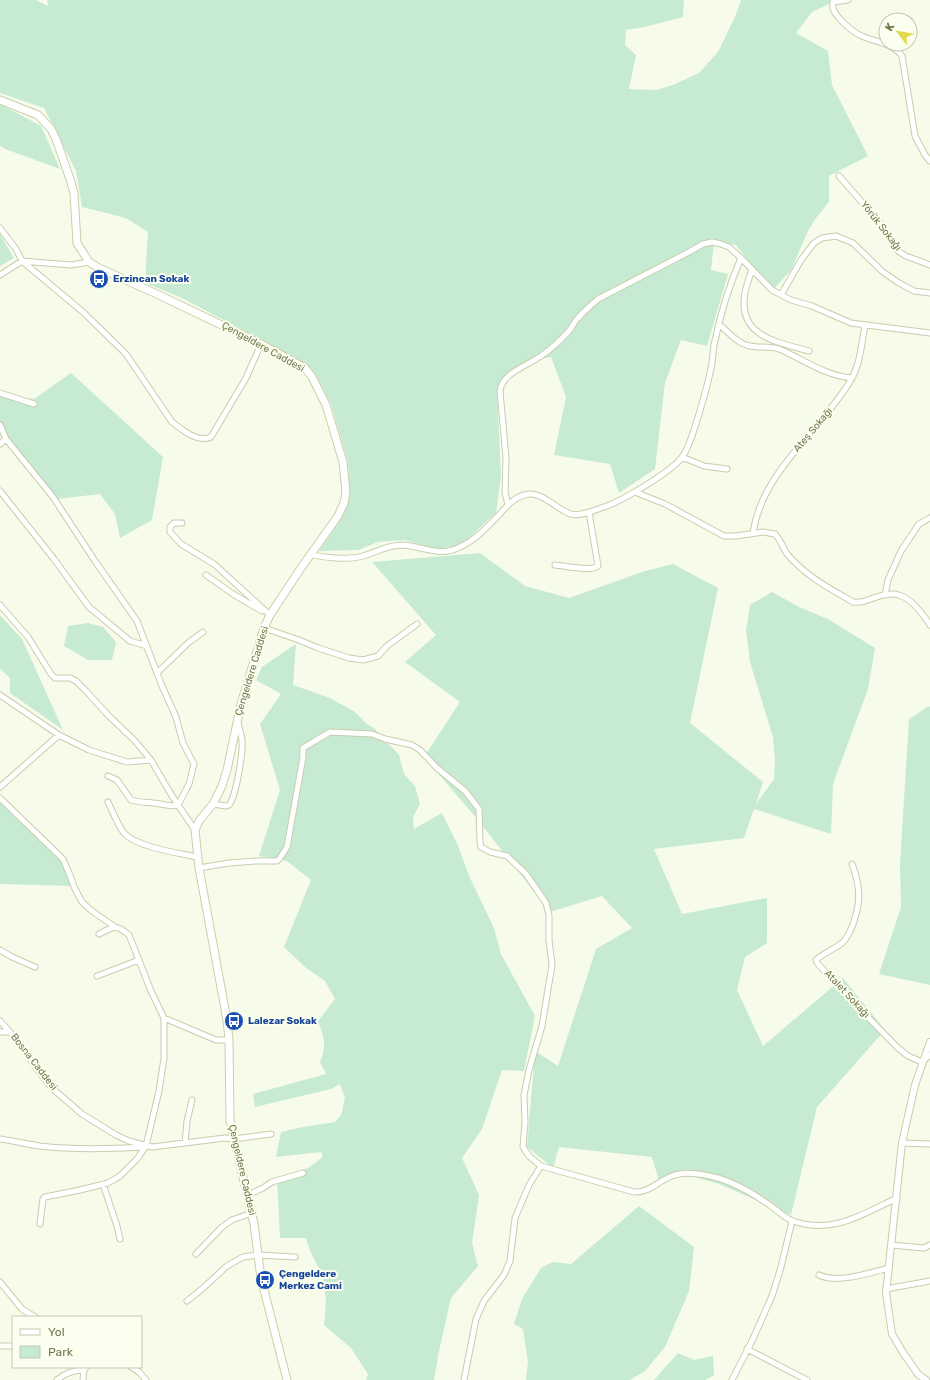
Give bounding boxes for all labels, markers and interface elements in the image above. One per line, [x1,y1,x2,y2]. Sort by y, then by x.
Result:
north arrow [878,12,918,52]
text: K [882,20,898,34]
street label: Yörük Sokağı [858,199,904,253]
bus stop icon: Erzincan Sokak [88,268,110,290]
place label: Erzincan Sokak [113,273,189,285]
street label: Çengeldere Caddesi [219,319,307,375]
street label: Ateş Sokağı [791,405,835,455]
street label: Çengeldere Caddesi [233,625,271,717]
street label: Atalet Sokağı [822,968,872,1020]
bus stop icon: Lalezar Sokak [223,1010,245,1032]
place label: Lalezar Sokak [248,1015,317,1027]
street label: Bosna Caddesi [8,1031,60,1093]
street label: Çengeldere Caddesi [226,1123,258,1217]
place label: Çengeldere Merkez Cami [279,1268,342,1292]
bus stop icon: Çengeldere Merkez Cami [254,1269,276,1291]
legend [12,1316,142,1368]
text: Yol [48,1325,65,1339]
text: Park [48,1345,74,1359]

